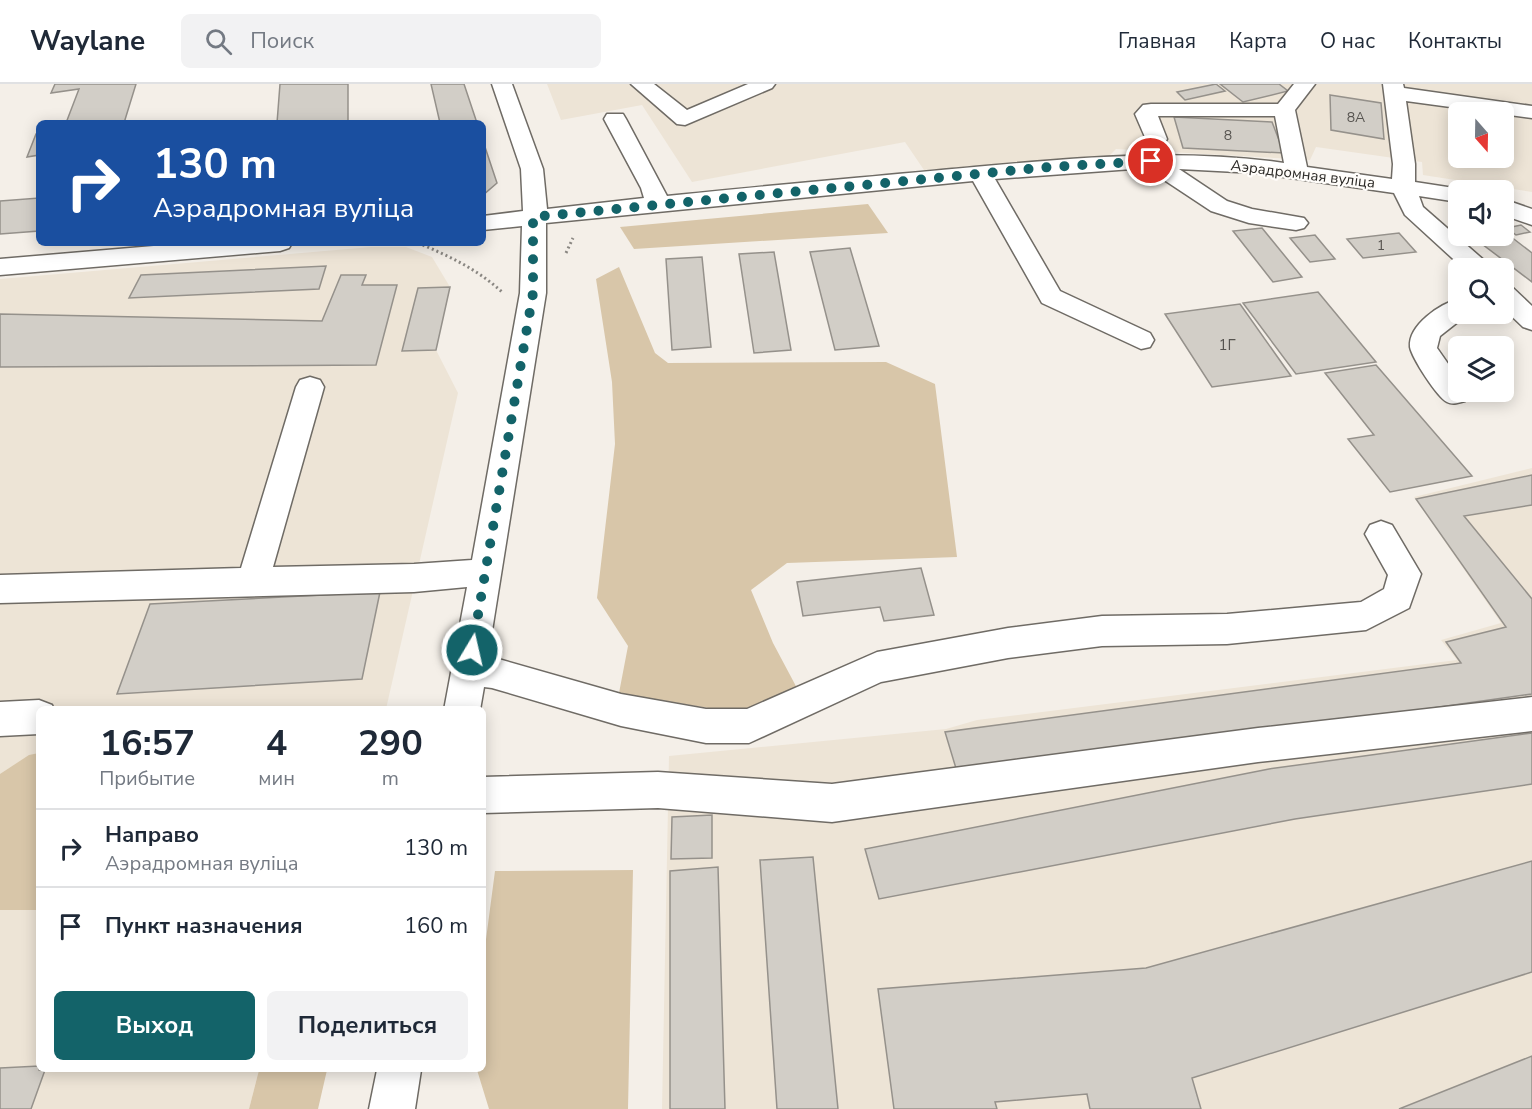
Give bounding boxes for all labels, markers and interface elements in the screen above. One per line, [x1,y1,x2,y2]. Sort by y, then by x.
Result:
search box [181,14,601,68]
text: Waylane [30,22,145,60]
icon: search [202,25,235,58]
text: Поиск [250,26,314,56]
text: Главная [1118,27,1196,55]
text: Карта [1229,27,1287,55]
text: О нас [1320,27,1375,55]
text: Контакты [1408,27,1502,55]
north arrow [1448,102,1514,168]
map controls [1448,102,1514,402]
house number: 8А [1347,108,1365,127]
house number: 8 [1224,126,1232,145]
pin [1125,135,1176,186]
text: 130 m [153,136,277,193]
icon: right [54,144,132,222]
icon: arrive [1134,144,1167,177]
street label: Аэрадромная вуліца [1230,155,1376,193]
button: sound [1448,180,1514,246]
text: Аэрадромная вуліца [153,190,414,227]
house number: 1 [1377,236,1385,255]
button: search [1448,258,1514,324]
house number: 1Г [1218,335,1236,355]
button: layers [1448,336,1514,402]
position arrow [440,618,504,682]
text: 16:57 [99,719,195,768]
text: 4 [266,719,287,768]
text: 290 [358,719,423,768]
text: Прибытие [99,765,195,792]
text: мин [258,765,295,792]
text: m [382,765,399,792]
text: Направо [105,820,199,850]
icon: right [54,832,87,865]
text: 130 m [404,833,468,863]
text: Аэрадромная вуліца [105,850,299,877]
icon: arrive [54,910,87,943]
text: Пункт назначения [105,911,303,941]
text: 160 m [404,911,468,941]
button: Выход [54,991,255,1060]
button: Поделиться [267,991,468,1060]

